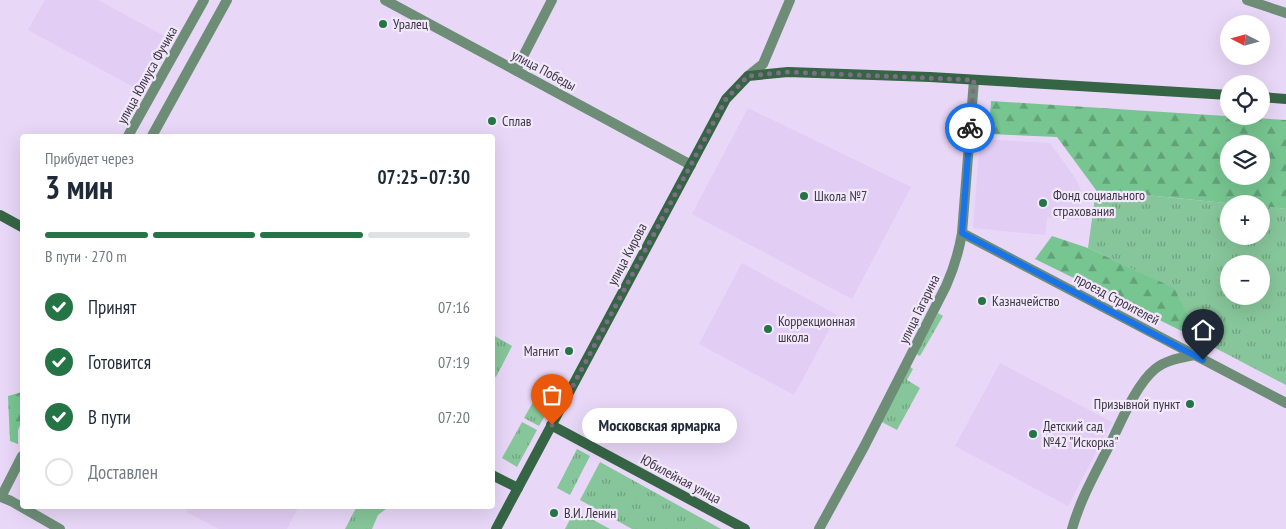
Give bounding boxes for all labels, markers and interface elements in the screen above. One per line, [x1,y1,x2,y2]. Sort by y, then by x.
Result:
place label: Уралец [393,15,428,33]
north arrow [1220,15,1270,65]
map controls [1220,15,1270,305]
marker: Уралец [377,18,389,30]
street label: улица Юлиуса Фучика [113,23,181,127]
street label: улица Победы [509,46,579,94]
button: locate [1220,75,1270,125]
courier [945,103,995,153]
place label: Сплав [502,112,532,130]
icon: bike [956,114,984,142]
marker: Сплав [486,115,498,127]
button: layers [1220,135,1270,185]
text: Прибудет через [45,148,134,168]
text: 07:25–07:30 [377,165,470,189]
text: 3 мин [45,166,113,208]
place label: Фонд социального страхования [1053,186,1145,220]
place label: Школа №7 [814,187,867,205]
marker: Школа №7 [798,190,810,202]
button: + [1220,195,1270,245]
marker: Фонд социального страхования [1037,197,1049,209]
street label: улица Кирова [603,220,651,288]
text: В пути · 270 m [45,246,127,266]
button: − [1220,255,1270,305]
street label: проезд Строителей [1071,269,1163,329]
street label: улица Гагарина [895,271,943,347]
place label: Казначейство [992,292,1060,310]
icon: check [45,293,73,321]
text: Принят [88,295,136,319]
marker: Казначейство [976,295,988,307]
text: 07:16 [438,297,470,317]
pin [1182,309,1224,360]
place label: Коррекционная школа [778,312,855,346]
icon: home [1189,316,1217,344]
marker: Коррекционная школа [762,323,774,335]
place label: Магнит [524,342,560,360]
marker: Магнит [563,345,575,357]
icon: check [45,348,73,376]
text: Готовится [88,350,151,374]
text: 07:19 [438,352,470,372]
pin [531,374,573,425]
icon: bag [538,381,566,409]
place label: Призывной пункт [1094,395,1181,413]
marker: Призывной пункт [1184,398,1196,410]
icon: check [45,403,73,431]
text: В пути [88,405,131,429]
text: 07:20 [438,407,470,427]
callout: Московская ярмарка [582,408,737,442]
text: Московская ярмарка [599,415,720,435]
place label: Детский сад №42 "Искорка" [1043,417,1118,451]
marker: Детский сад №42 "Искорка" [1027,428,1039,440]
street label: Юбилейная улица [638,450,724,508]
text: Доставлен [88,460,158,484]
place label: В.И. Ленин [564,504,616,522]
marker: В.И. Ленин [548,507,560,519]

